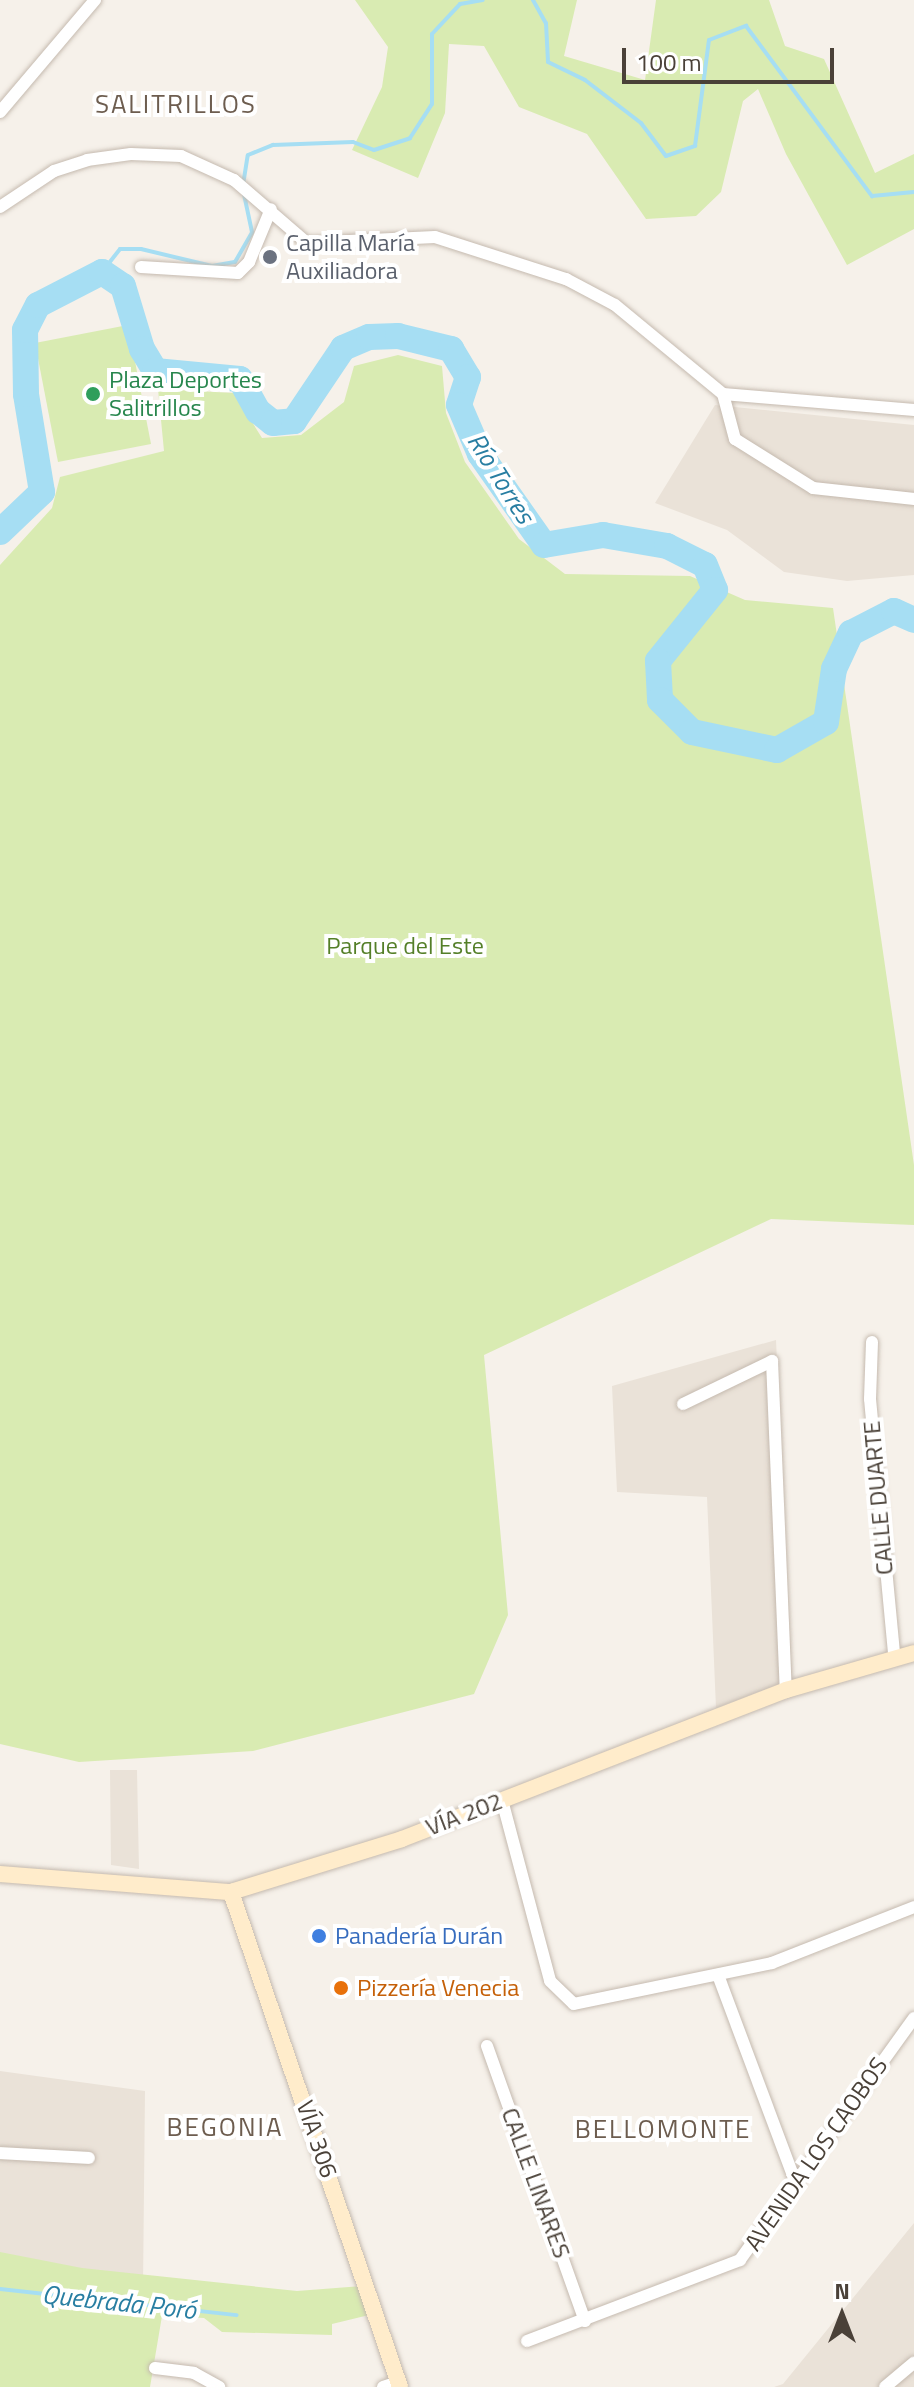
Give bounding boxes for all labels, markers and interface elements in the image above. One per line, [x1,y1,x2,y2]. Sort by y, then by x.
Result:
scale bar [626,32,838,82]
text: 100 m [636,44,702,80]
district label: SALITRILLOS [95,88,257,120]
place label: Capilla María Auxiliadora [286,229,415,285]
marker: Capilla María Auxiliadora [261,248,279,266]
place label: Plaza Deportes Salitrillos [109,366,262,422]
marker: Plaza Deportes Salitrillos [84,385,102,403]
water label: Río Torres [461,427,541,529]
park label: Parque del Este [326,932,484,960]
street label: CALLE DUARTE [857,1420,899,1576]
street label: VÍA 202 [422,1786,506,1842]
place label: Panadería Durán [335,1922,503,1950]
marker: Panadería Durán [310,1927,328,1945]
place label: Pizzería Venecia [357,1974,519,2002]
marker: Pizzería Venecia [332,1979,350,1997]
street label: AVENIDA LOS CAOBOS [738,2052,894,2256]
street label: VÍA 306 [290,2097,344,2181]
street label: CALLE LINARES [495,2104,577,2262]
district label: BEGONIA [167,2111,283,2143]
district label: BELLOMONTE [575,2113,751,2145]
text: N [834,2274,850,2308]
north arrow [802,2275,882,2355]
water label: Quebrada Poró [40,2278,198,2326]

